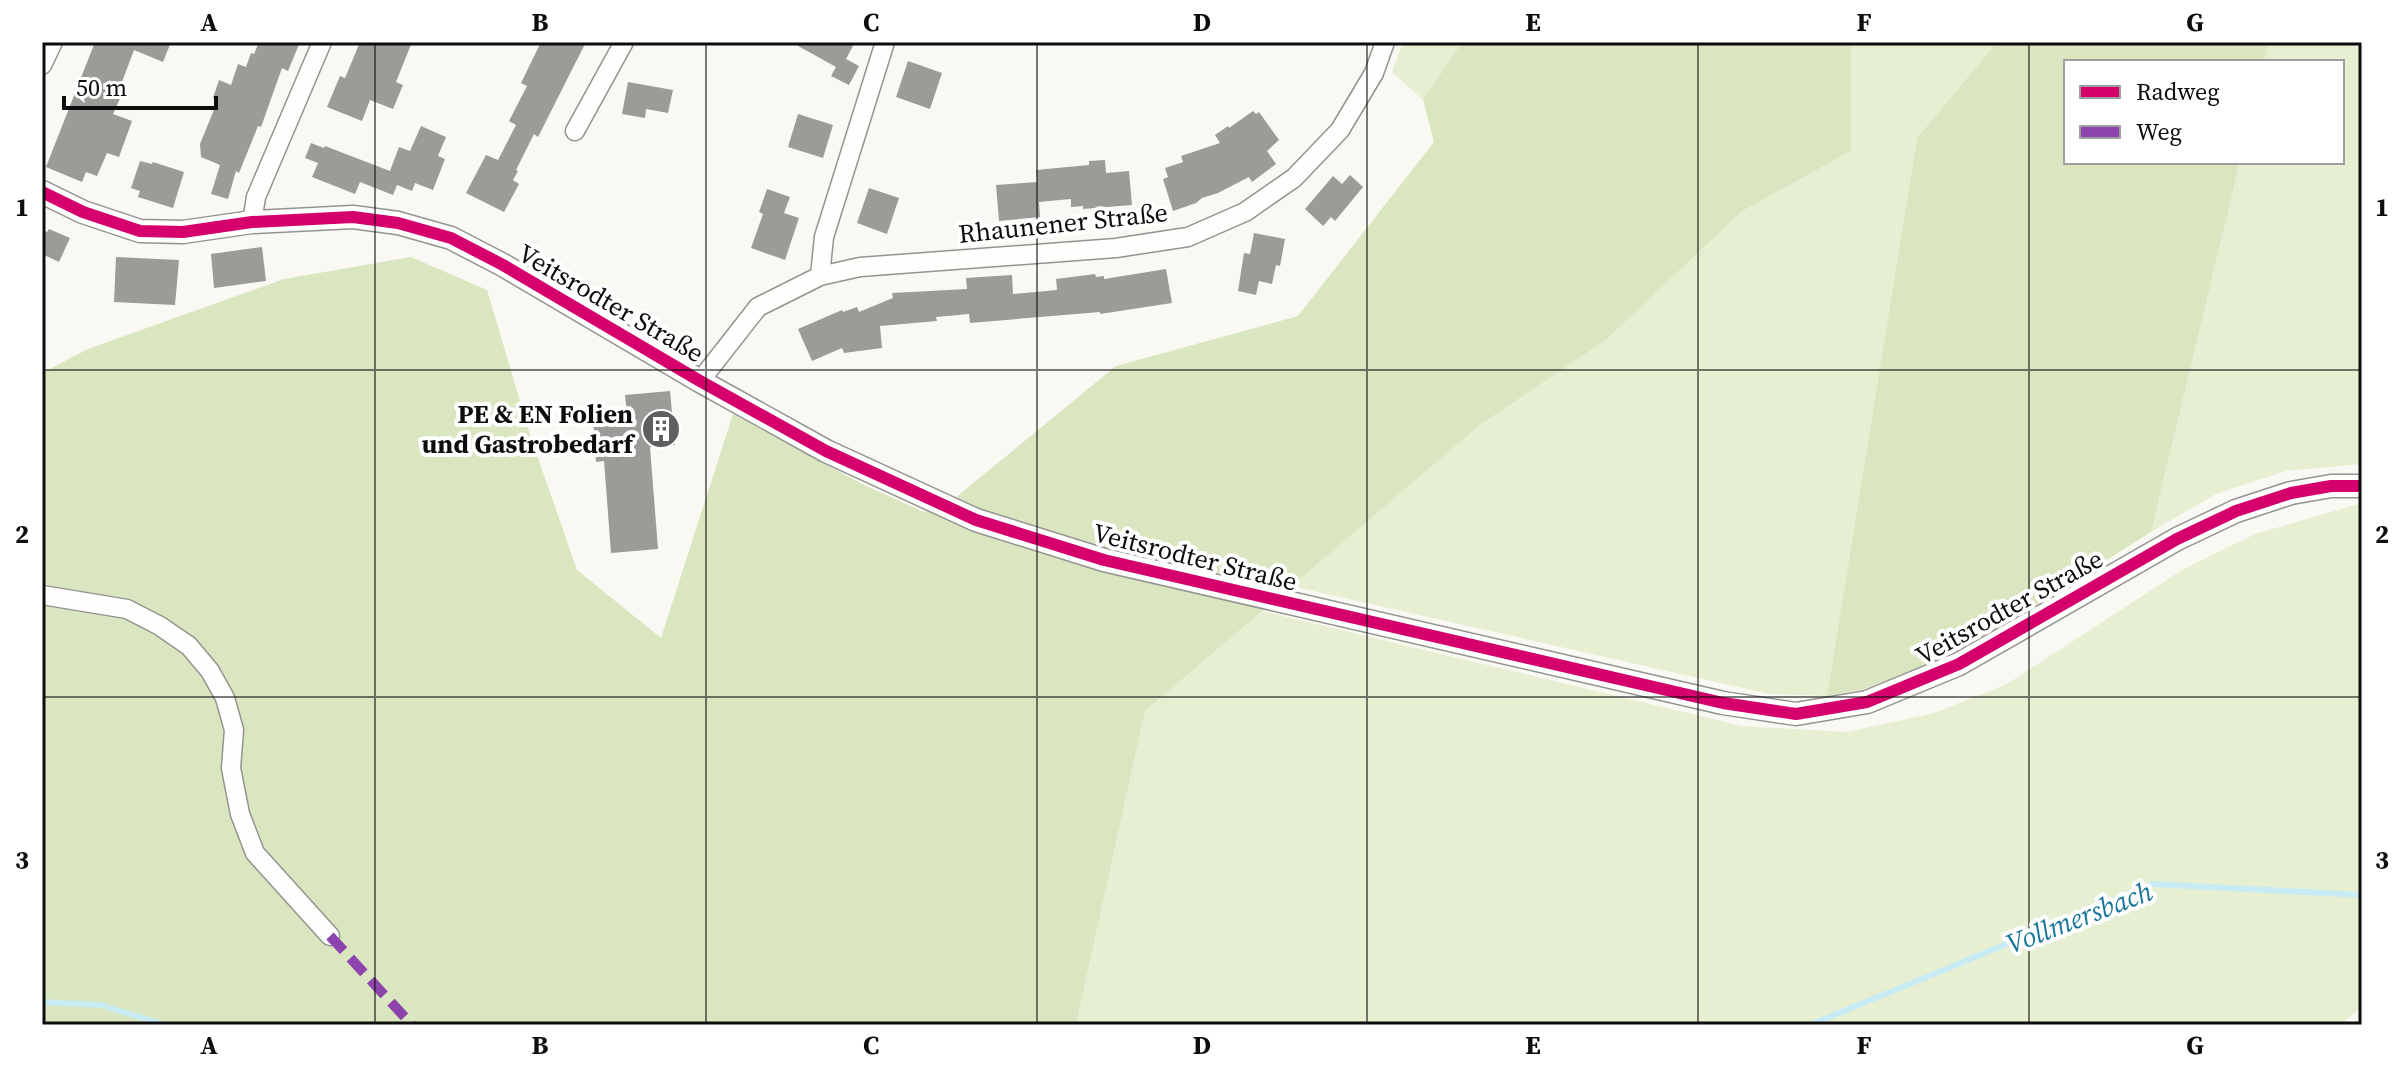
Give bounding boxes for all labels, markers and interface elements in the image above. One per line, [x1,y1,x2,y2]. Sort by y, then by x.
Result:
text: A [200,4,218,40]
text: B [532,4,549,40]
text: C [863,4,879,40]
text: D [1193,4,1211,40]
text: E [1525,4,1541,40]
text: F [1856,4,1872,40]
text: G [2186,4,2204,40]
scale bar [64,60,216,110]
legend [2064,60,2344,164]
text: 50 m [76,71,127,104]
text: Radweg [2136,75,2220,108]
text: Weg [2136,115,2182,148]
text: 1 [15,189,29,225]
text: 1 [2375,189,2389,225]
street label: Rhaunener Straße [957,194,1169,252]
street label: Veitsrodter Straße [511,235,711,371]
place label: PE & EN Folien und Gastrobedarf [422,396,636,462]
building icon: PE & EN Folien und Gastrobedarf [640,408,682,450]
street label: Veitsrodter Straße [1089,514,1301,600]
text: 2 [15,516,29,552]
text: 2 [2375,516,2389,552]
street label: Veitsrodter Straße [1909,541,2109,673]
text: 3 [15,842,29,878]
text: 3 [2375,842,2389,878]
water label: Vollmersbach [2000,872,2158,962]
text: A [200,1027,218,1063]
text: B [532,1027,549,1063]
text: C [863,1027,879,1063]
text: D [1193,1027,1211,1063]
text: E [1525,1027,1541,1063]
text: F [1856,1027,1872,1063]
text: G [2186,1027,2204,1063]

